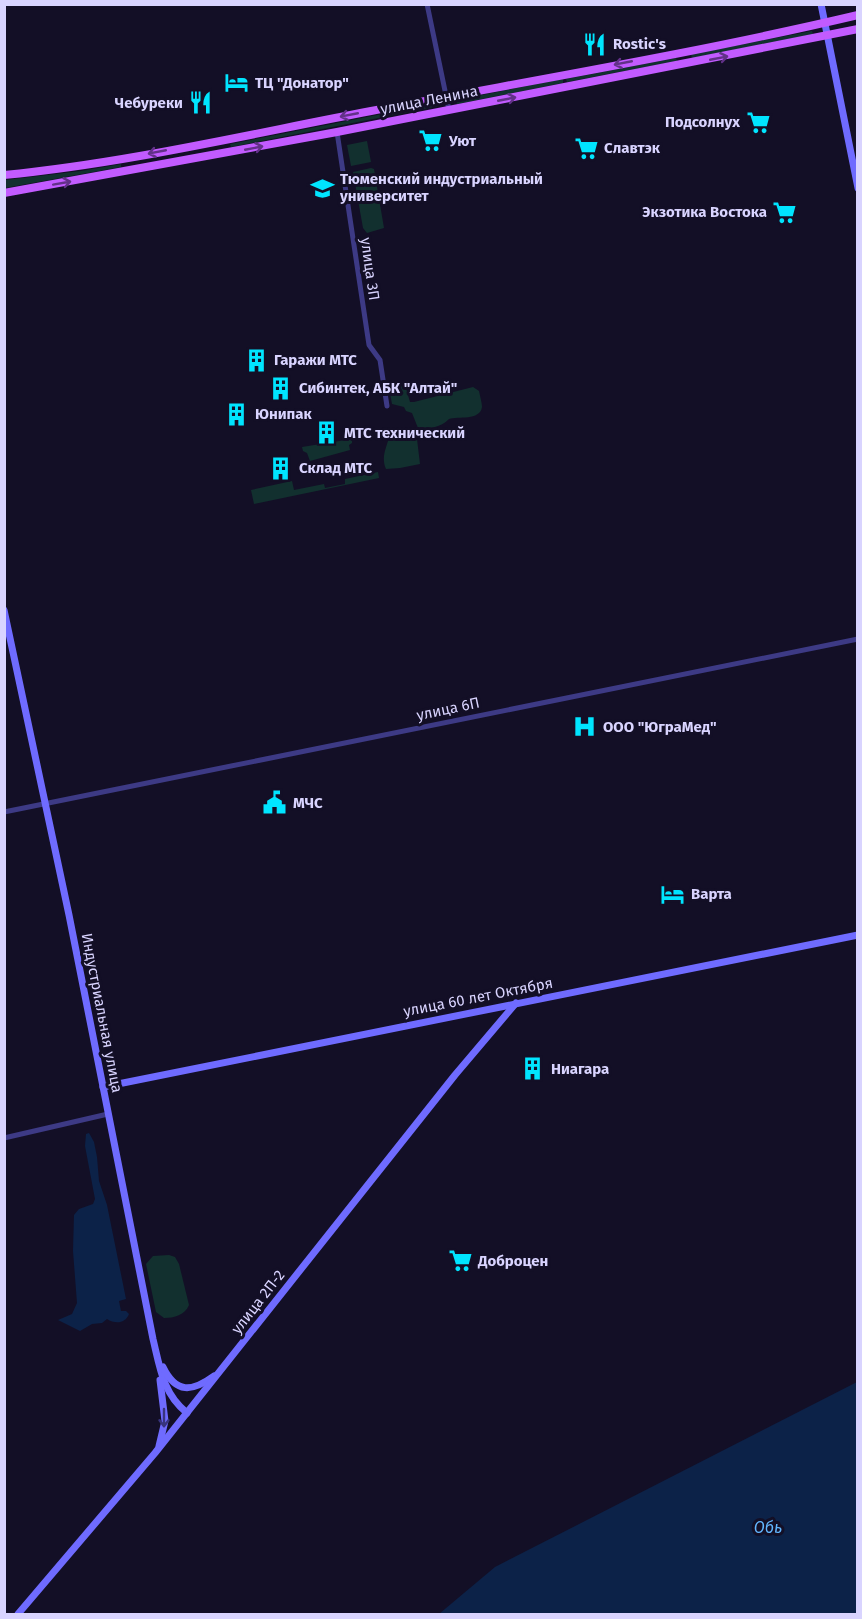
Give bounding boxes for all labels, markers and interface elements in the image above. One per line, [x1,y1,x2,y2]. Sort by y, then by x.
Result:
restaurant icon: Rostic's [582,31,608,57]
place label: Rostic's [613,35,666,53]
one-way arrow [709,52,729,63]
one-way arrow [614,58,633,69]
hotel icon: ТЦ "Донатор" [224,70,250,96]
place label: ТЦ "Донатор" [255,74,349,92]
street label: улица Ленина [379,82,479,118]
restaurant icon: Чебуреки [188,90,214,116]
one-way arrow [497,93,516,104]
place label: Чебуреки [115,94,183,112]
supermarket icon: Подсолнух [745,109,771,135]
one-way arrow [339,110,359,121]
place label: Подсолнух [665,113,740,131]
supermarket icon: Уют [418,128,444,154]
place label: Уют [448,132,477,150]
supermarket icon: Славтэк [573,135,599,161]
place label: Славтэк [604,139,661,157]
one-way arrow [244,142,263,153]
one-way arrow [148,147,168,158]
place label: Тюменский индустриальный университет [339,170,543,205]
school or university icon: Тюменский индустриальный университет [309,175,335,201]
one-way arrow [52,177,71,188]
supermarket icon: Экзотика Востока [772,199,798,225]
place label: Экзотика Востока [642,203,767,221]
street label: улица 3П [357,236,383,302]
building icon: Гаражи МТС [243,347,269,373]
place label: Гаражи МТС [274,351,357,369]
building icon: Сибинтек, АБК "Алтай" [268,375,294,401]
place label: Сибинтек, АБК "Алтай" [299,379,457,397]
building icon: Юнипак [224,401,250,427]
place label: Юнипак [255,405,313,423]
building icon: МТС технический [313,420,339,446]
place label: МТС технический [344,424,465,442]
building icon: Склад МТС [268,455,294,481]
place label: Склад МТС [299,459,372,477]
street label: улица 6П [415,694,481,724]
hospital icon: ООО "ЮграМед" [572,714,598,740]
place label: ООО "ЮграМед" [603,718,717,736]
public building icon: МЧС [262,790,288,816]
place label: МЧС [293,794,323,812]
hotel icon: Варта [660,881,686,907]
place label: Варта [691,885,732,903]
street label: Индустриальная улица [78,932,126,1094]
street label: улица 60 лет Октября [402,974,554,1020]
building icon: Ниагара [520,1056,546,1082]
place label: Ниагара [551,1060,609,1078]
supermarket icon: Доброцен [447,1248,473,1274]
place label: Доброцен [477,1252,548,1270]
street label: улица 2П-2 [228,1267,288,1337]
one-way arrow [159,1407,170,1427]
water label: Обь [754,1518,782,1537]

